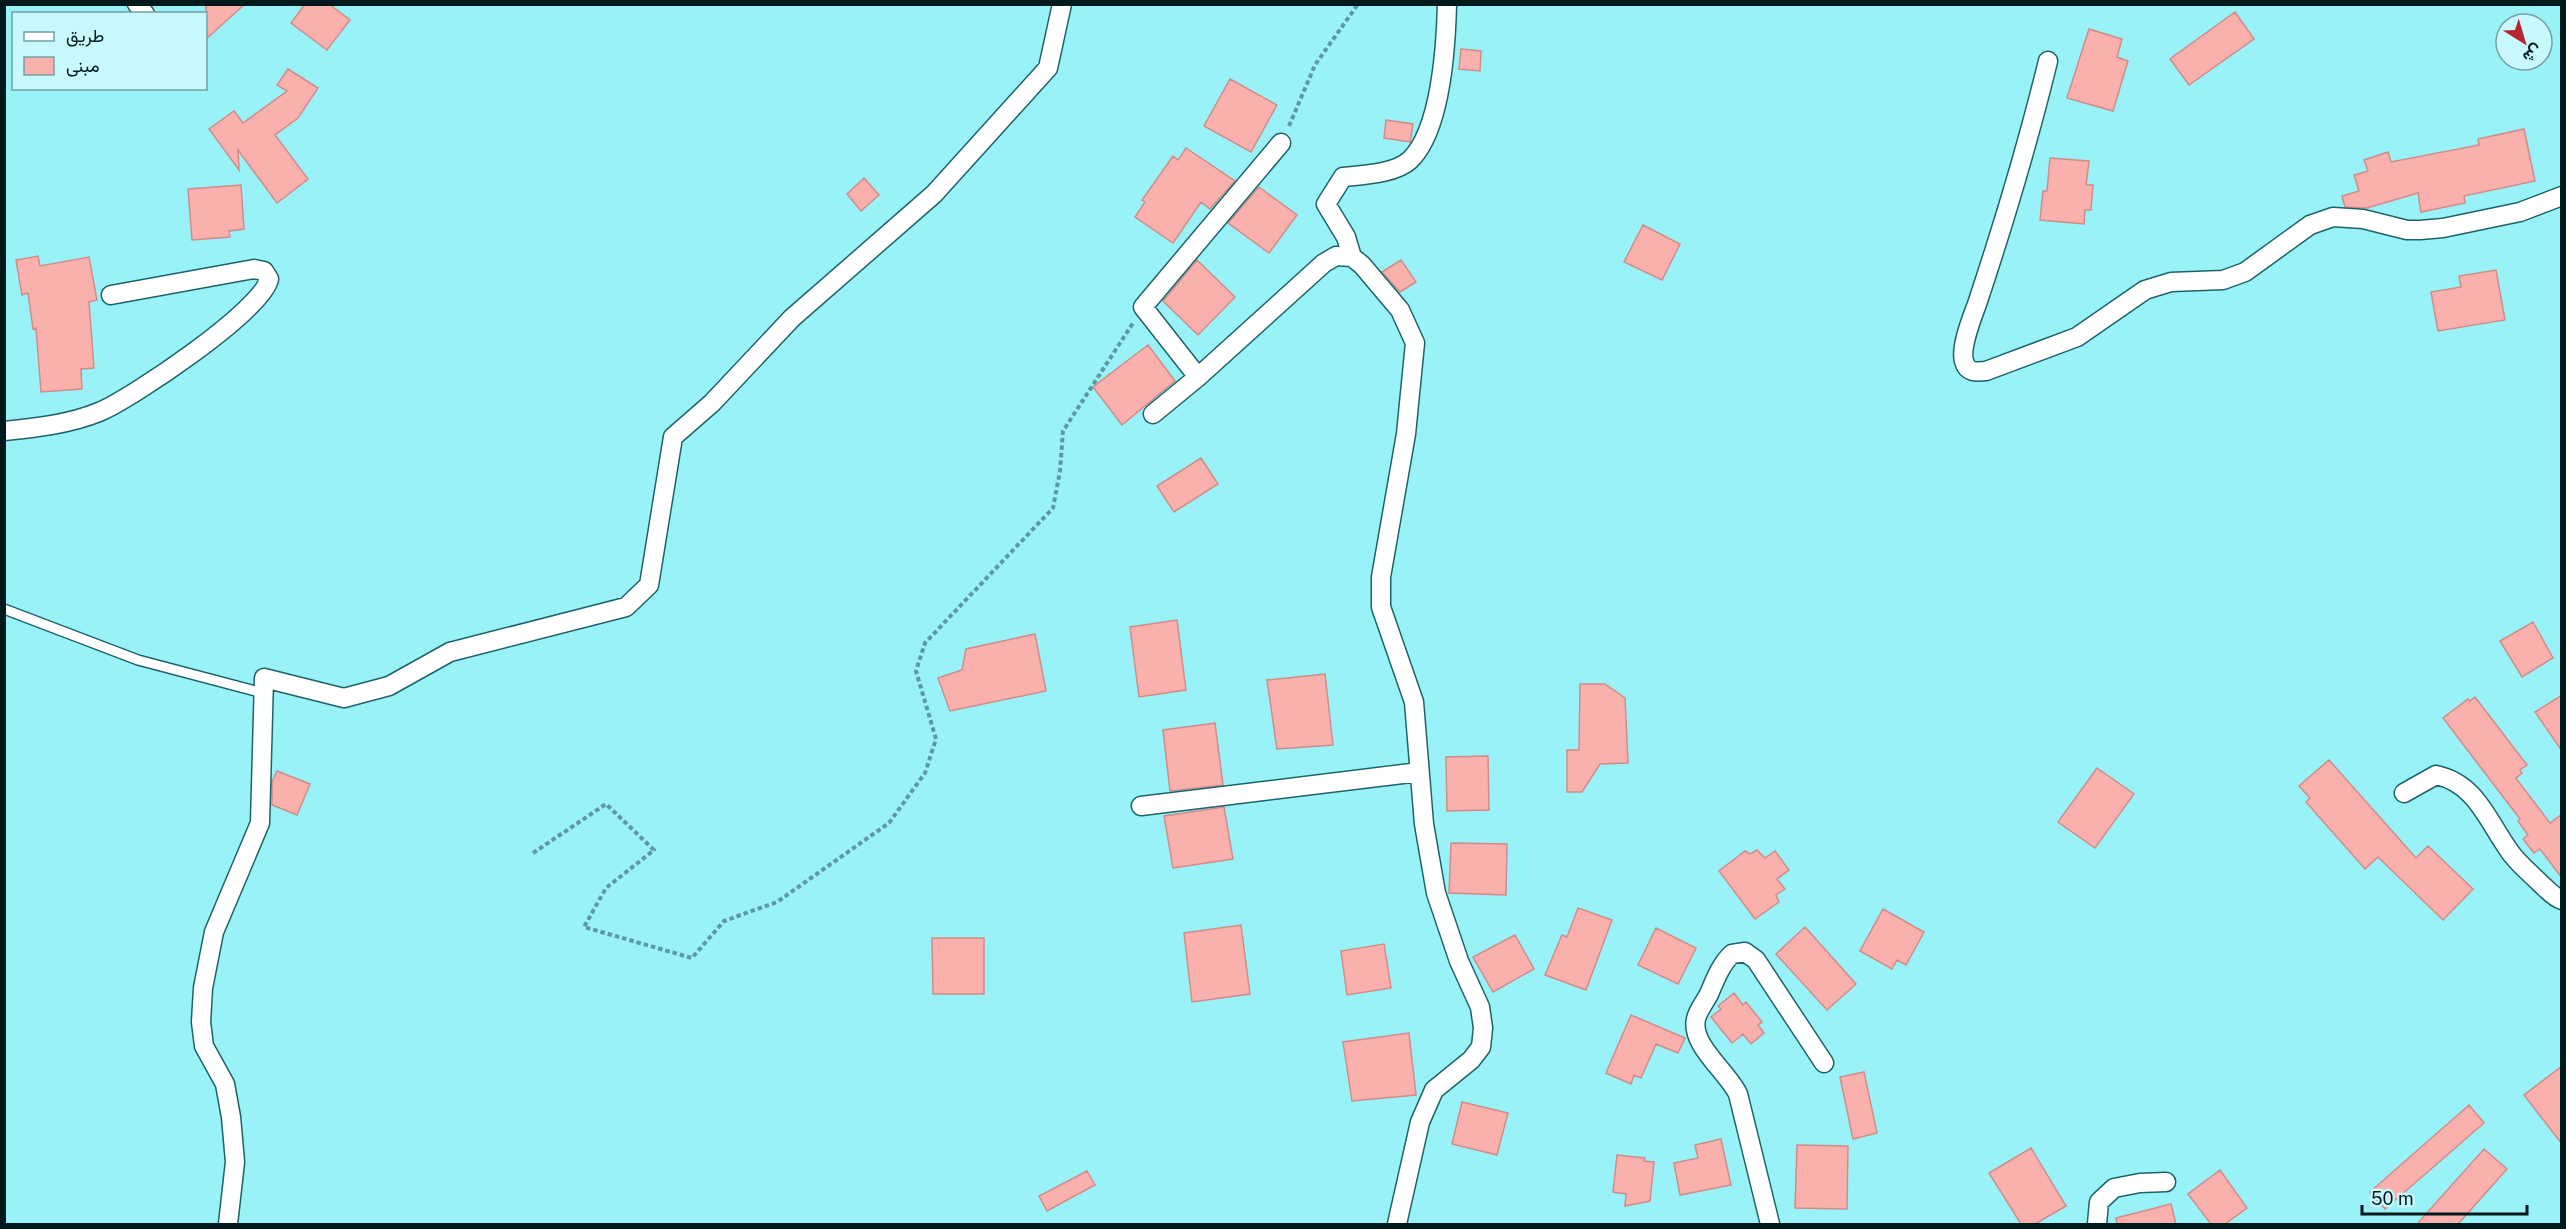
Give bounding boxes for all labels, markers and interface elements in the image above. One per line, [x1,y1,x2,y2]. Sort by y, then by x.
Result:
legend [12,12,207,90]
north arrow [2494,12,2554,72]
text: طريق [66,25,104,47]
text: ش [2519,40,2546,67]
text: مبنى [66,55,100,77]
scale bar [2362,1178,2527,1216]
text: 50 m [2371,1188,2414,1209]

